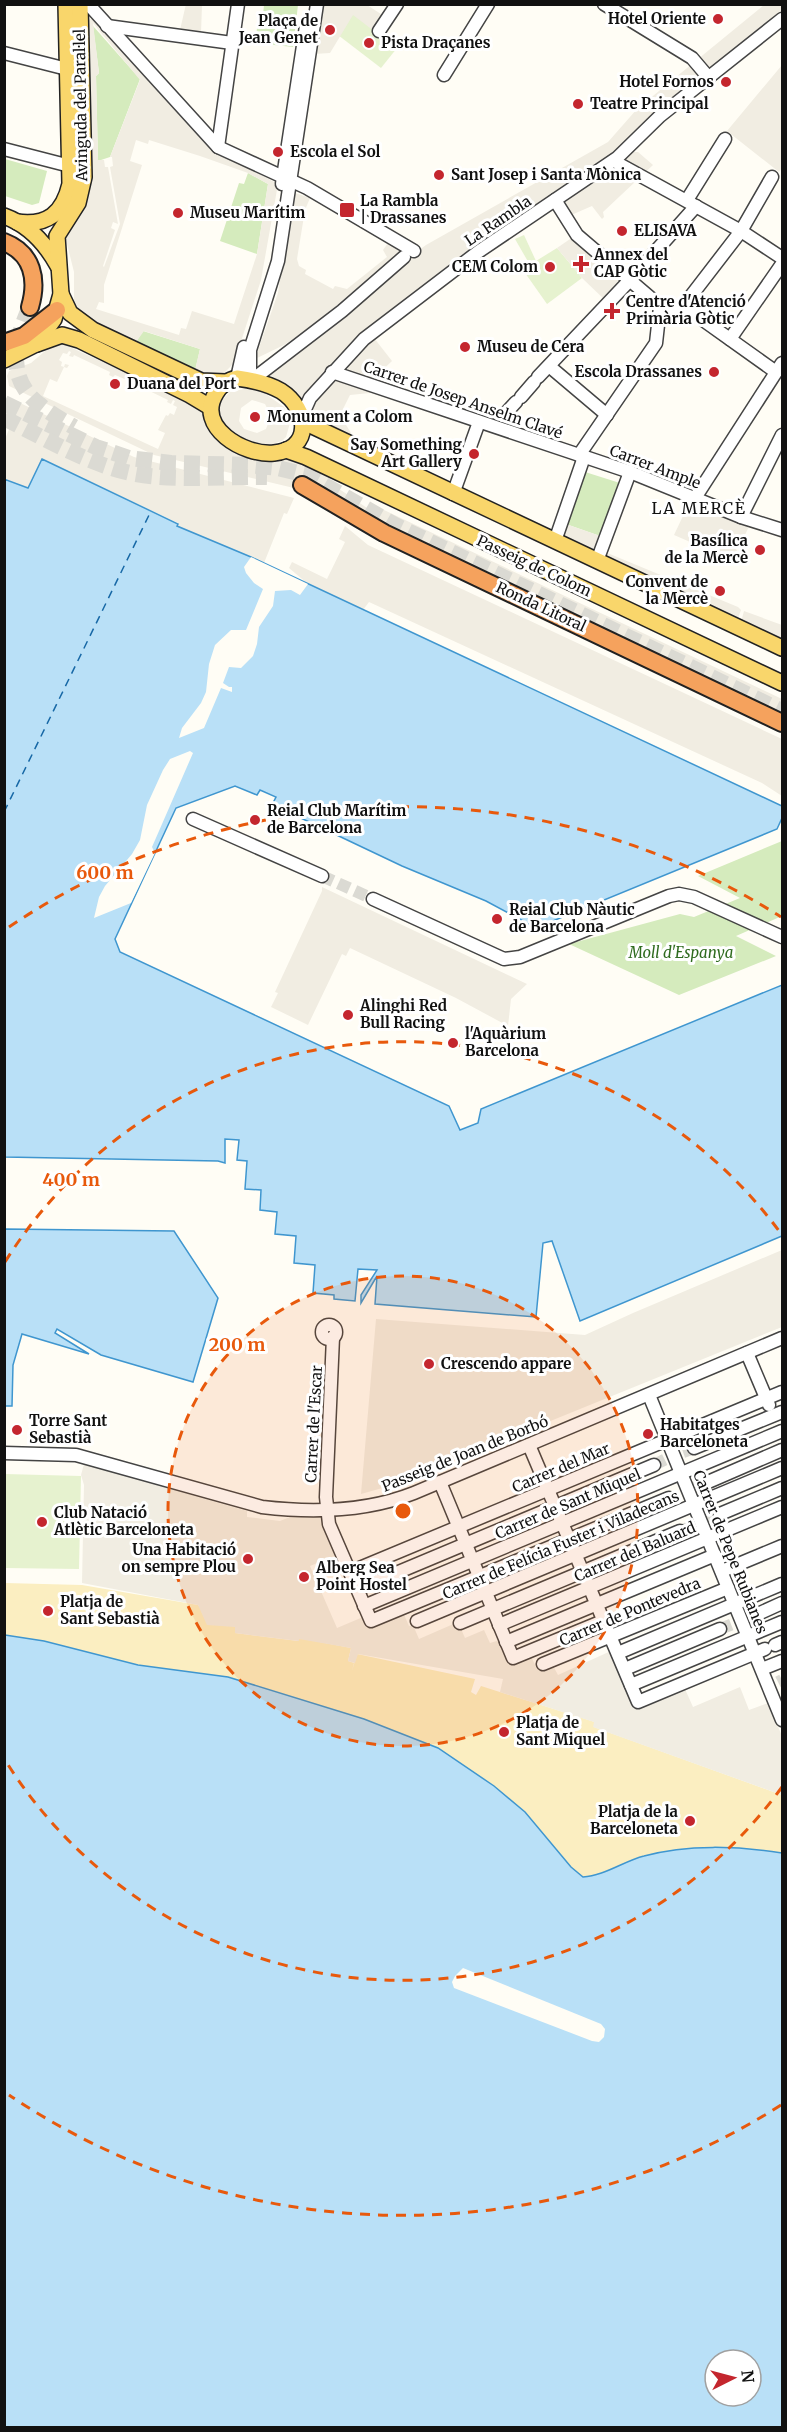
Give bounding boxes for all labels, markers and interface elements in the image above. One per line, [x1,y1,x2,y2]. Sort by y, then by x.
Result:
place label: Hotel Oriente [608,9,706,28]
place label: Plaça de Jean Genet [238,11,318,47]
marker: Hotel Oriente [711,12,725,26]
marker: Plaça de Jean Genet [323,23,337,37]
street label: Avinguda del Paral·lel [70,28,91,183]
place label: Pista Draçanes [381,33,491,52]
marker: Pista Draçanes [362,36,376,50]
place label: Hotel Fornos [619,72,714,91]
marker: Hotel Fornos [719,75,733,89]
place label: Teatre Principal [590,94,709,113]
marker: Teatre Principal [571,97,585,111]
place label: Escola el Sol [290,142,380,161]
marker: Escola el Sol [271,145,285,159]
place label: Sant Josep i Santa Mònica [451,165,642,184]
marker: Sant Josep i Santa Mònica [432,168,446,182]
place label: La Rambla | Drassanes [360,191,447,227]
street label: La Rambla [461,191,535,250]
marker: La Rambla | Drassanes [338,201,356,219]
place label: Museu Marítim [190,203,305,222]
marker: Museu Marítim [171,206,185,220]
place label: ELISAVA [634,221,697,240]
marker: ELISAVA [615,224,629,238]
place label: Annex del CAP Gòtic [593,245,668,281]
marker: Annex del CAP Gòtic [572,255,590,273]
place label: CEM Colom [452,257,538,276]
marker: CEM Colom [543,260,557,274]
place label: Centre d'Atenció Primària Gòtic [626,292,746,328]
marker: Centre d'Atenció Primària Gòtic [603,302,621,320]
place label: Museu de Cera [477,337,585,356]
marker: Museu de Cera [458,340,472,354]
street label: Carrer de Josep Anselm Clavé [361,357,565,443]
place label: Escola Drassanes [574,362,702,381]
marker: Escola Drassanes [707,365,721,379]
place label: Duana del Port [127,374,236,393]
marker: Duana del Port [108,377,122,391]
place label: Monument a Colom [267,407,413,426]
marker: Monument a Colom [248,410,262,424]
place label: Say Something Art Gallery [350,435,463,471]
street label: Carrer Ample [607,440,704,493]
marker: Say Something Art Gallery [467,447,481,461]
district label: LA MERCÈ [652,498,746,518]
street label: Passeig de Colom [474,531,595,600]
place label: Basílica de la Mercè [665,531,749,567]
marker: Basílica de la Mercè [753,543,767,557]
place label: Convent de la Mercè [626,572,708,608]
street label: Ronda Litoral [493,577,590,636]
marker: Convent de la Mercè [713,584,727,598]
place label: Reial Club Marítim de Barcelona [267,801,406,837]
marker: Reial Club Marítim de Barcelona [248,813,262,827]
text: 600 m [76,861,134,884]
place label: Reial Club Nàutic de Barcelona [509,900,635,936]
marker: Reial Club Nàutic de Barcelona [490,912,504,926]
park label: Moll d'Espanya [628,943,733,962]
place label: Alinghi Red Bull Racing [359,996,447,1032]
marker: Alinghi Red Bull Racing [341,1008,355,1022]
place label: l'Aquàrium Barcelona [465,1024,546,1060]
marker: l'Aquàrium Barcelona [446,1036,460,1050]
text: 400 m [42,1168,100,1191]
text: 200 m [209,1333,265,1356]
place label: Crescendo appare [441,1354,571,1373]
marker: Crescendo appare [422,1357,436,1371]
street label: Carrer de l'Escar [301,1364,326,1483]
place label: Torre Sant Sebastià [29,1411,107,1447]
street label: Passeig de Joan de Borbó [379,1411,551,1496]
place label: Habitatges Barceloneta [660,1415,749,1451]
marker: Torre Sant Sebastià [10,1423,24,1437]
marker: Habitatges Barceloneta [641,1427,655,1441]
street label: Carrer del Mar [509,1438,613,1497]
street label: Carrer de Sant Miquel [492,1464,644,1543]
street label: Carrer de Pepe Rubianes [689,1467,772,1636]
street label: Carrer de Felícia Fuster i Viladecans [440,1486,682,1603]
centre of rings [393,1501,413,1521]
place label: Club Natació Atlètic Barceloneta [53,1503,194,1539]
marker: Club Natació Atlètic Barceloneta [35,1515,49,1529]
street label: Carrer del Baluard [571,1517,698,1586]
place label: Una Habitació on sempre Plou [122,1540,236,1576]
marker: Una Habitació on sempre Plou [241,1552,255,1566]
place label: Alberg Sea Point Hostel [315,1558,407,1594]
marker: Alberg Sea Point Hostel [297,1570,311,1584]
street label: Carrer de Pontevedra [556,1573,703,1650]
place label: Platja de Sant Sebastià [60,1592,160,1628]
marker: Platja de Sant Sebastià [41,1604,55,1618]
place label: Platja de Sant Miquel [516,1713,605,1749]
marker: Platja de Sant Miquel [497,1725,511,1739]
place label: Platja de la Barceloneta [590,1802,679,1838]
marker: Platja de la Barceloneta [683,1814,697,1828]
north arrow [703,2348,763,2408]
text: N [737,2369,759,2384]

